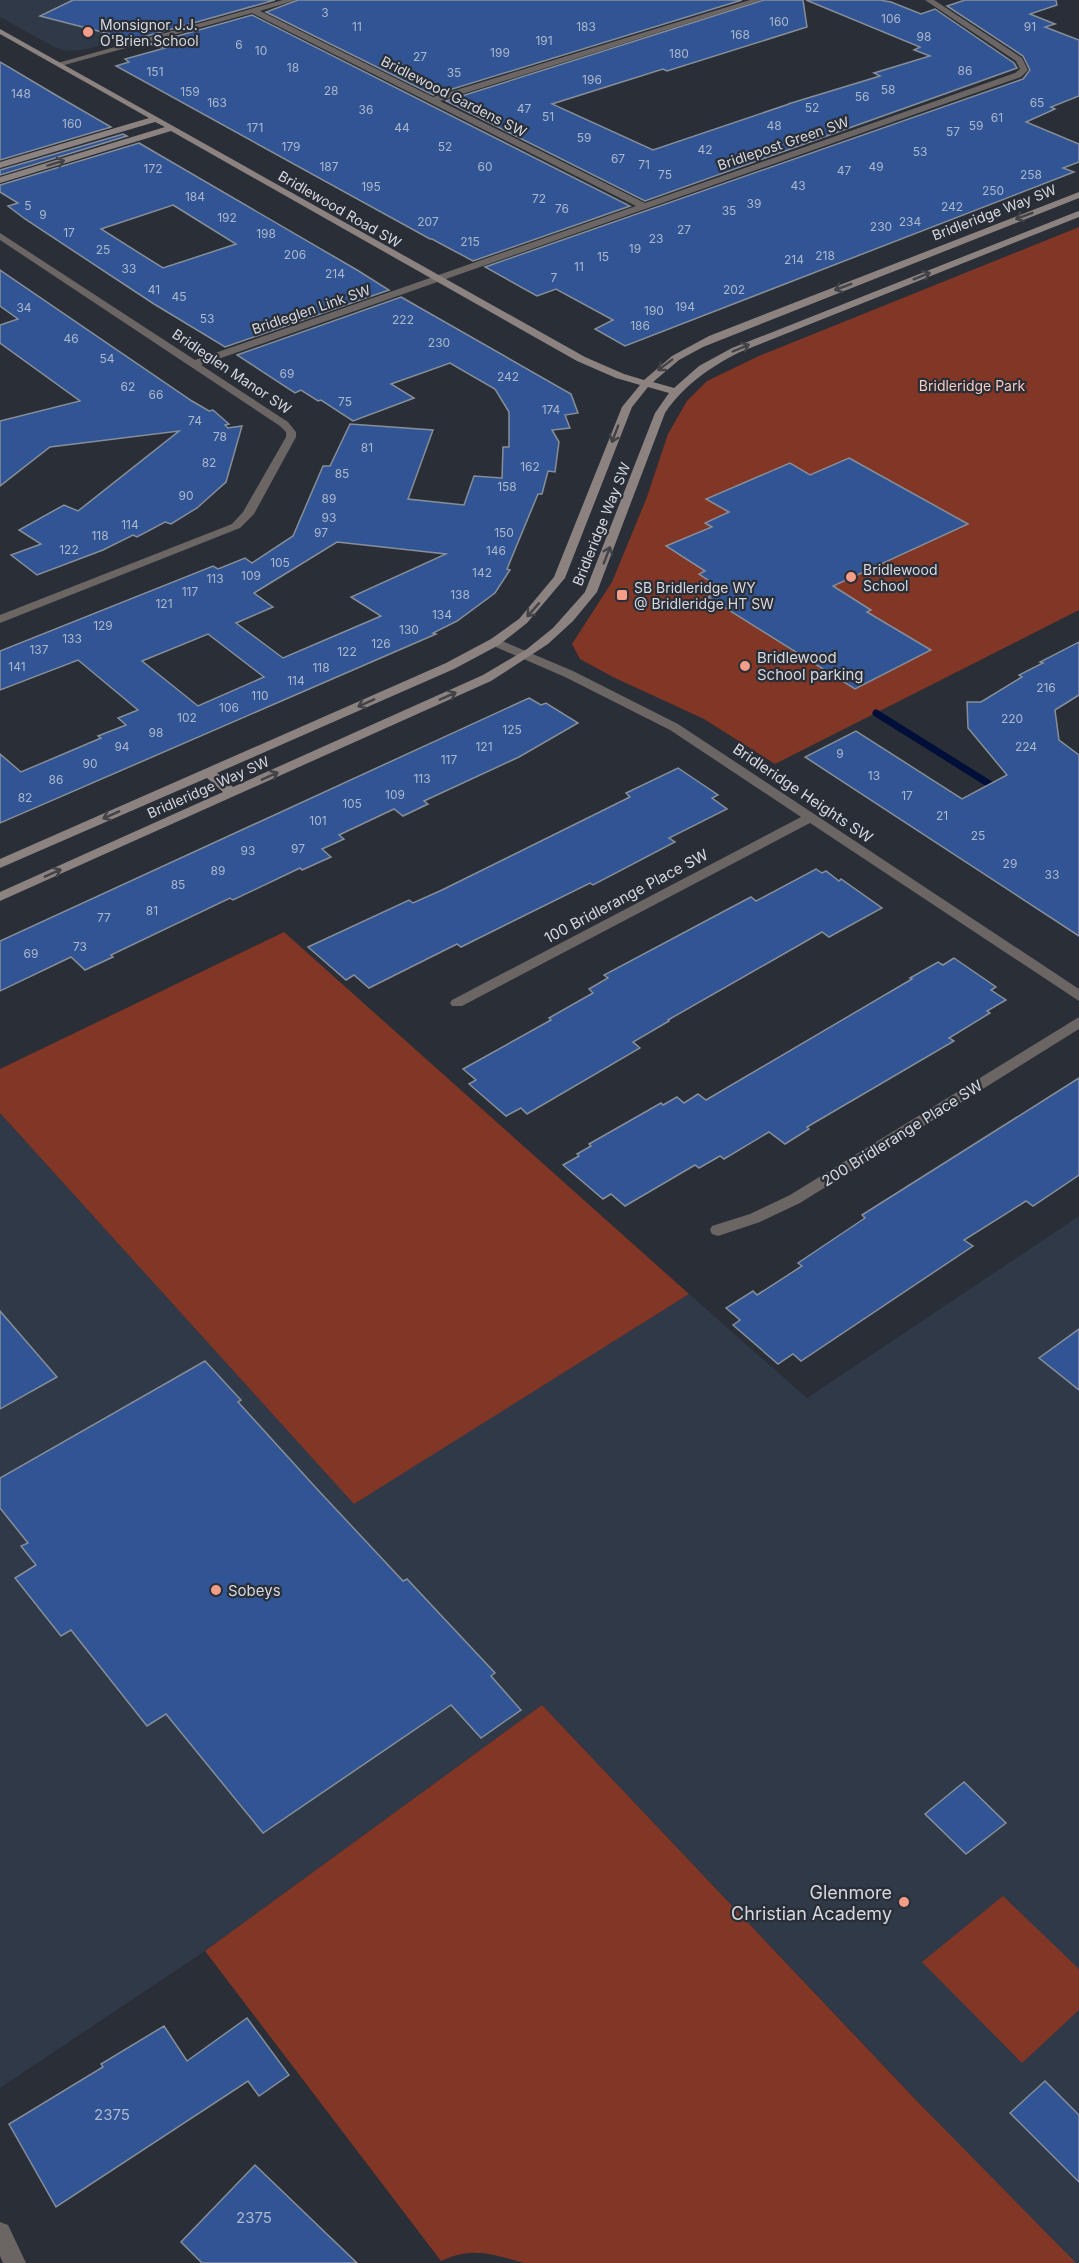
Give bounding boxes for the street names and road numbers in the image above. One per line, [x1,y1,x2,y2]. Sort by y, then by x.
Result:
street label: Bridlewood Gardens SW [378,52,530,140]
street label: Bridlepost Green SW [715,112,851,173]
street label: Bridlewood Road SW [276,167,405,251]
street label: Bridleridge Way SW [930,180,1059,244]
street label: Bridleglen Link SW [249,281,373,337]
street label: Bridleglen Manor SW [169,325,295,417]
street label: Bridleridge Way SW [568,460,634,588]
street label: Bridleridge Heights SW [729,739,877,847]
street label: Bridleridge Way SW [144,752,272,822]
street label: 100 Bridlerange Place SW [541,845,711,947]
street label: 200 Bridlerange Place SW [818,1076,986,1190]

